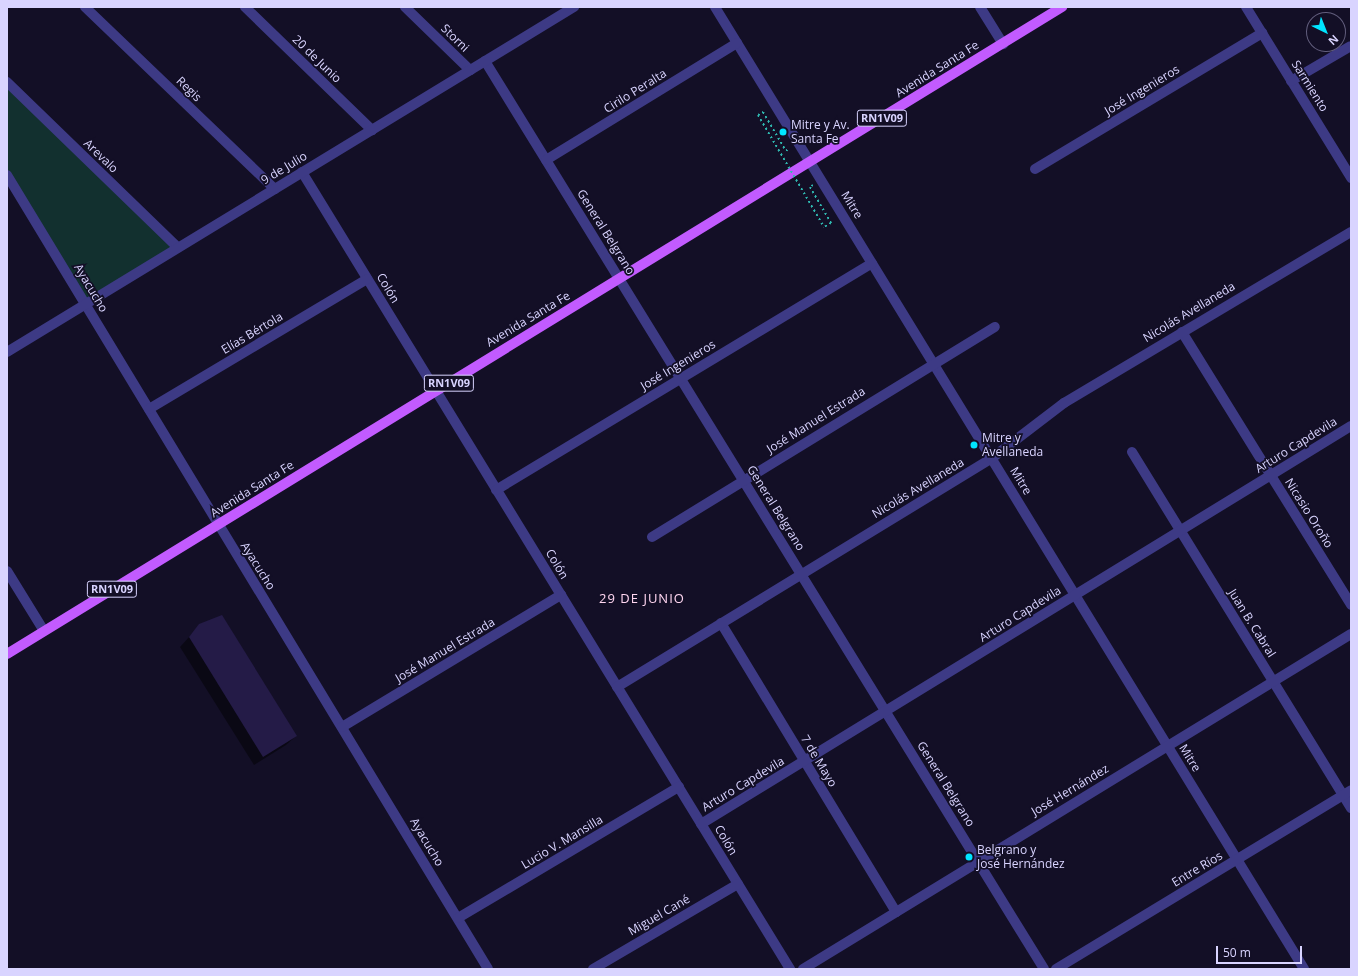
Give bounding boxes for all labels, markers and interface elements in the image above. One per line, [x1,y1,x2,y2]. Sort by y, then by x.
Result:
north arrow [1306,12,1346,52]
street label: Storni [438,21,472,55]
street label: 20 de Junio [290,32,344,86]
text: N [1325,32,1342,49]
street label: Avenida Santa Fe [893,38,981,100]
street label: Sarmiento [1289,58,1331,114]
street label: José Ingenieros [1102,62,1182,118]
street label: Cirilo Peralta [601,66,669,116]
street label: Regis [173,74,205,104]
road number: RN1V09 [856,109,908,127]
place label: Mitre y Av. Santa Fe [791,118,850,146]
marker: Mitre y Av. Santa Fe [778,127,788,137]
street label: Arevalo [81,136,121,176]
street label: 9 de Julio [258,149,310,187]
street label: General Belgrano [574,187,638,277]
street label: Mitre [838,189,866,221]
street label: Ayacucho [71,261,111,315]
street label: Colón [373,270,403,306]
street label: Nicolás Avellaneda [1140,279,1238,345]
street label: Avenida Santa Fe [483,288,573,350]
street label: Elías Bértola [219,309,285,357]
street label: José Ingenieros [638,337,718,393]
road number: RN1V09 [423,374,475,392]
street label: José Manuel Estrada [764,384,868,456]
street label: Arturo Capdevila [1252,414,1340,476]
place label: Mitre y Avellaneda [982,431,1043,459]
marker: Mitre y Avellaneda [969,440,979,450]
street label: Nicolás Avellaneda [869,455,967,521]
street label: Avenida Santa Fe [208,458,296,520]
street label: General Belgrano [744,463,808,553]
street label: Mitre [1007,465,1035,497]
street label: Nicasio Oroño [1282,475,1336,551]
street label: Ayacucho [238,539,278,593]
street label: Colón [542,546,572,582]
road number: RN1V09 [86,580,138,598]
street label: Arturo Capdevila [976,583,1064,645]
street label: Juan B. Cabral [1225,586,1279,660]
district label: 29 DE JUNIO [599,590,685,606]
street label: José Manuel Estrada [393,615,497,685]
street label: 7 de Mayo [798,732,840,790]
street label: General Belgrano [914,739,978,829]
street label: Mitre [1176,742,1204,774]
street label: Arturo Capdevila [699,754,787,814]
street label: José Hernández [1029,761,1111,819]
street label: Lucio V. Mansilla [519,812,605,872]
street label: Ayacucho [407,815,447,869]
street label: Colón [711,822,741,858]
place label: Belgrano y José Hernández [977,843,1065,871]
street label: Entre Ríos [1169,848,1225,890]
marker: Belgrano y José Hernández [964,852,974,862]
street label: Miguel Cané [626,892,692,938]
scale bar [1218,938,1304,964]
text: 50 m [1223,944,1251,961]

